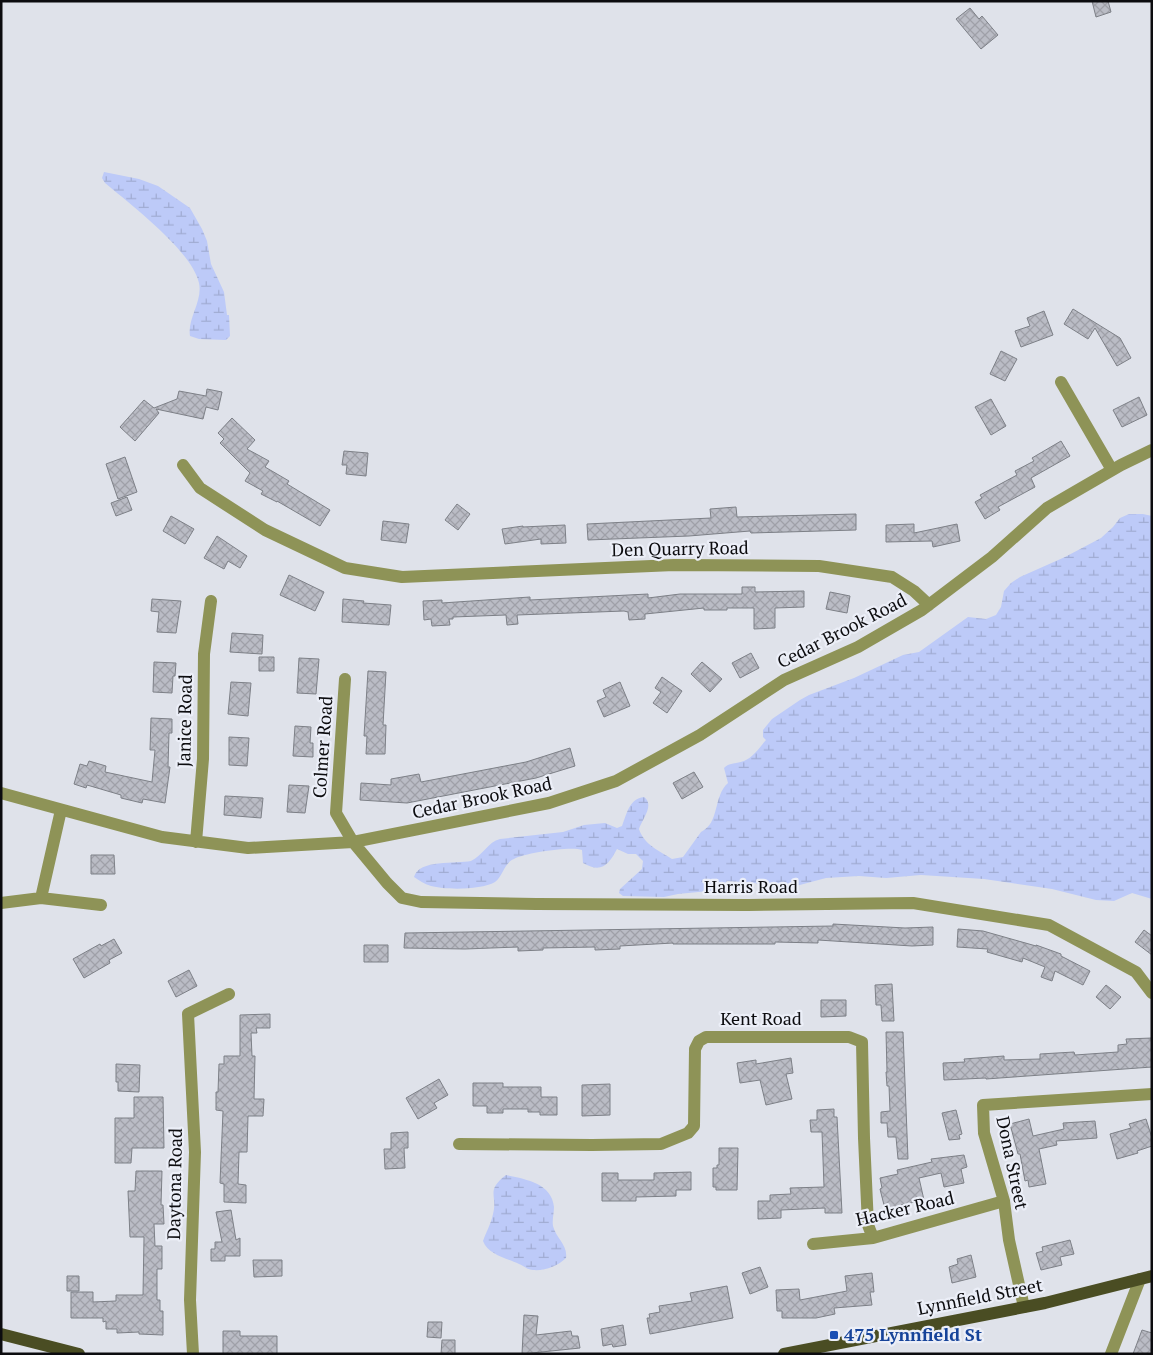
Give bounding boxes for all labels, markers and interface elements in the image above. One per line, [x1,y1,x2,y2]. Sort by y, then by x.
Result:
street label: Den Quarry Road [611,535,749,561]
street label: Cedar Brook Road [773,587,910,673]
street label: Janice Road [171,674,197,768]
street label: Colmer Road [306,695,338,799]
street label: Cedar Brook Road [410,770,554,824]
street label: Harris Road [704,874,798,898]
street label: Kent Road [720,1006,802,1030]
street label: Dona Street [991,1114,1035,1212]
street label: Daytona Road [161,1128,187,1240]
street label: Hacker Road [853,1185,956,1231]
street label: Lynnfield Street [915,1272,1045,1320]
place label: 475 Lynnfield St [844,1322,982,1346]
marker: 475 Lynnfield St [828,1329,840,1341]

